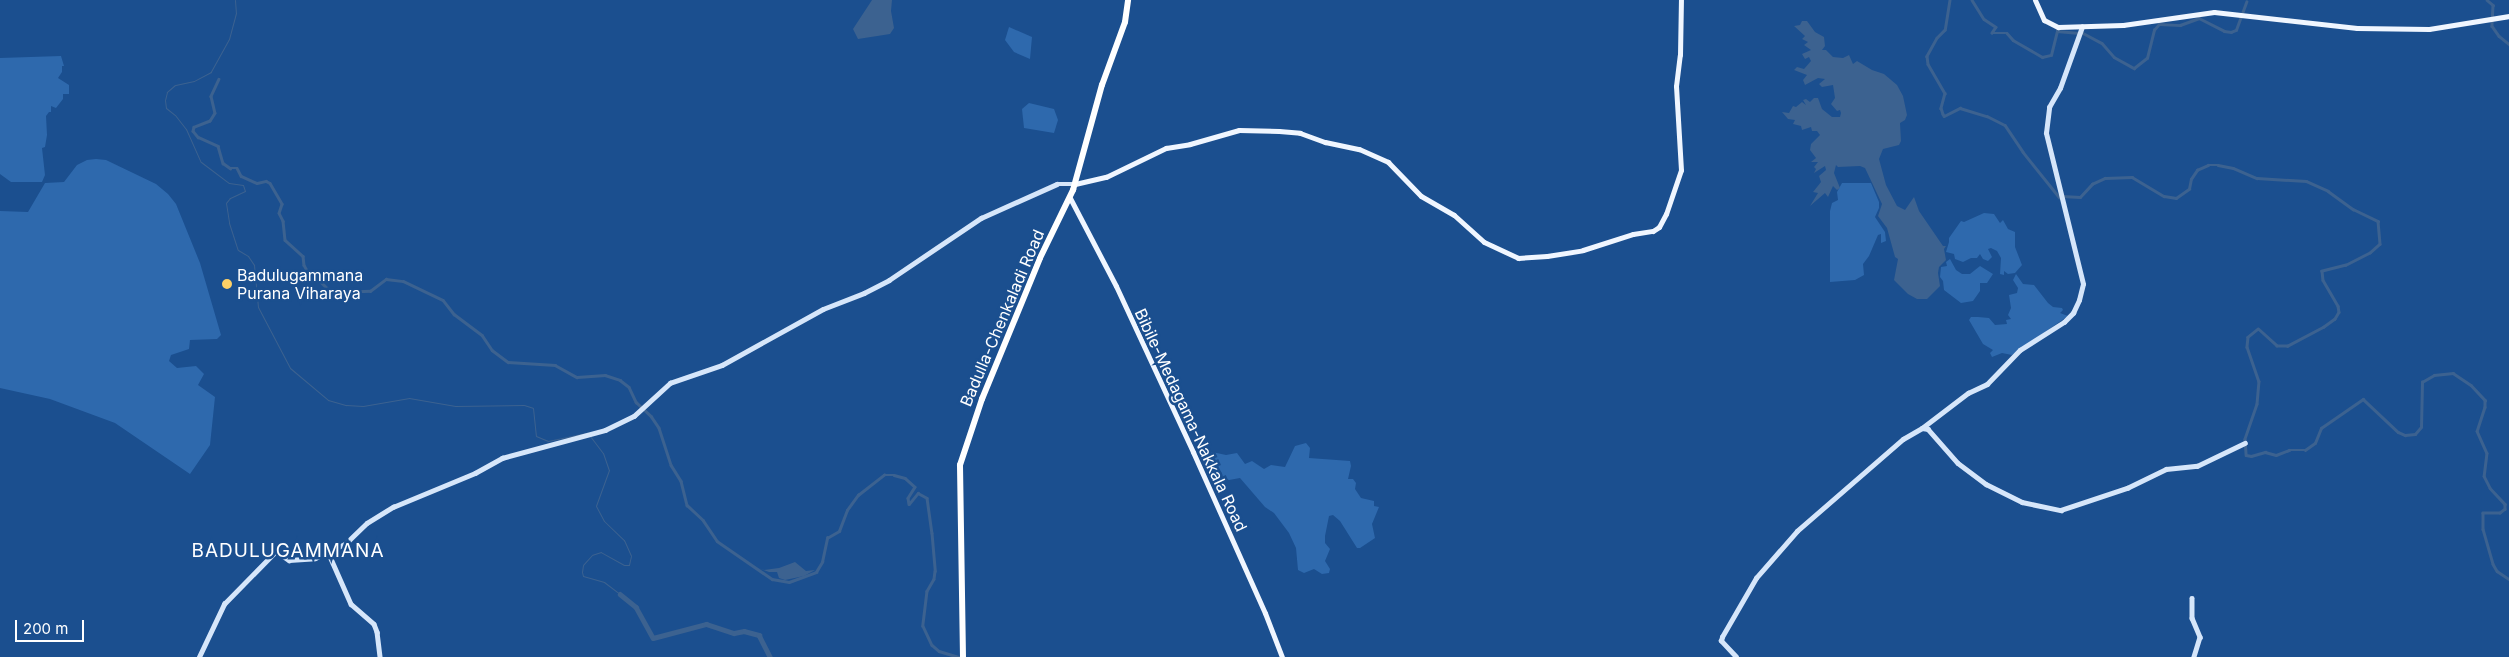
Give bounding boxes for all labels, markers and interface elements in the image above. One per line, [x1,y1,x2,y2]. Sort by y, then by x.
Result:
street label: Badulla-Chenkaladi Road [956,227,1048,409]
place label: Badulugammana Purana Viharaya [237,265,363,303]
marker: Badulugammana Purana Viharaya [221,278,233,290]
street label: Bibile-Medagama-Nakkala Road [1131,305,1251,535]
district label: BADULUGAMMANA [190,540,386,562]
scale bar [18,610,86,642]
text: 200 m [23,619,68,638]

